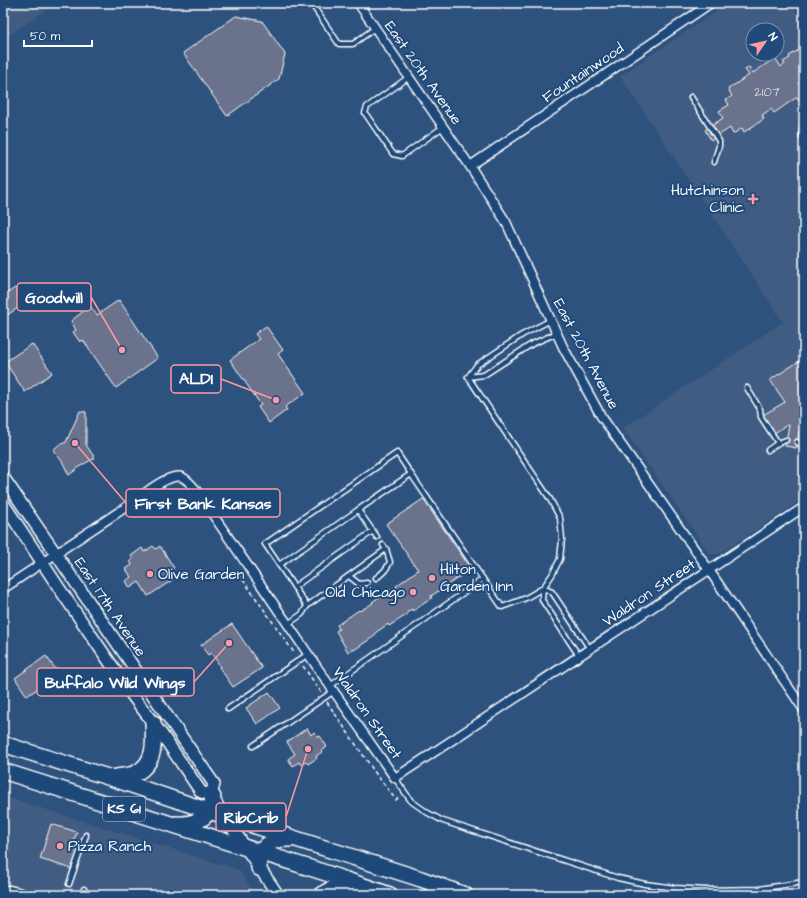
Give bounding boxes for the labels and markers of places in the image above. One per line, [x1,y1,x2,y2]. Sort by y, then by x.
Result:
place label: Hutchinson Clinic [671,180,745,218]
marker: Hutchinson Clinic [747,193,759,205]
callout: Goodwill [17,283,91,311]
callout: ALDI [171,365,221,393]
callout: First Bank Kansas [126,489,280,517]
place label: Hilton Garden Inn [440,559,513,597]
place label: Olive Garden [158,564,245,585]
marker: Olive Garden [145,569,155,579]
marker: Hilton Garden Inn [427,573,437,583]
place label: Old Chicago [325,582,406,604]
marker: Old Chicago [408,587,418,597]
callout: Buffalo Wild Wings [37,668,194,696]
callout: RibCrib [216,803,286,831]
place label: Pizza Ranch [68,836,152,857]
marker: Pizza Ranch [55,841,65,851]

